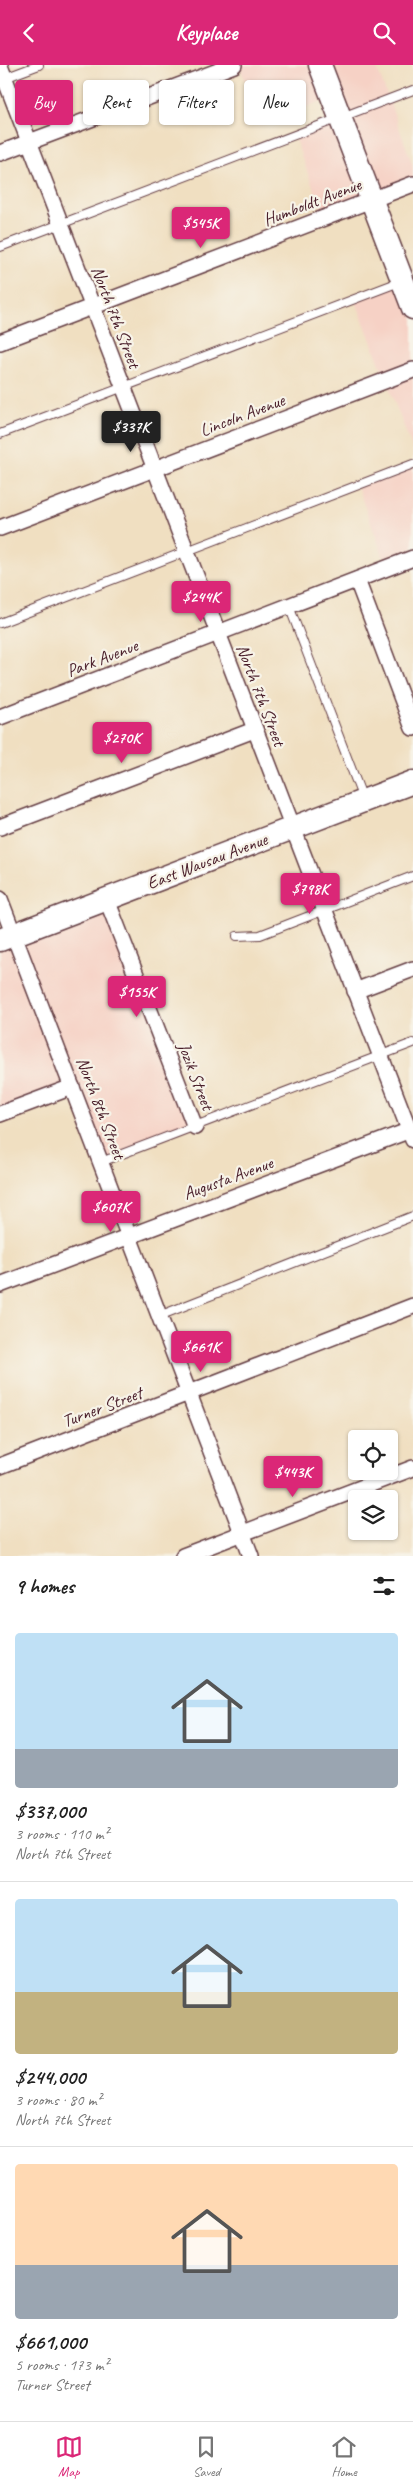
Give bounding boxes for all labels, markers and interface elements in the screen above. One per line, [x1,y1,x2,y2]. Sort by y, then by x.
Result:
icon: back [15,19,43,47]
text: Keyplace [176,19,237,47]
icon: search [370,19,398,47]
chip: Buy [15,80,73,125]
chip: Rent [83,80,149,125]
chip: Filters [159,80,234,125]
chip: New [244,80,306,125]
street label: Humboldt Avenue [260,173,365,231]
pin: $545K [166,207,236,249]
text: $545K [183,213,219,233]
street label: North 7th Street [86,263,146,373]
street label: Lincoln Avenue [197,388,289,441]
pin: $337K [96,411,166,453]
text: $337K [113,417,149,437]
pin: $244K [166,581,236,623]
text: $244K [183,587,219,607]
street label: Park Avenue [63,634,142,682]
street label: North 7th Street [231,641,291,751]
pin: $270K [87,721,157,764]
text: $270K [104,728,140,748]
street label: East Wausau Avenue [144,828,271,894]
pin: $798K [275,873,345,915]
text: $798K [292,879,328,899]
pin: $155K [102,975,172,1018]
text: $155K [119,982,155,1002]
street label: Jozik Street [173,1038,220,1115]
street label: North 8th Street [71,1054,131,1164]
street label: Augusta Avenue [180,1151,277,1204]
pin: $607K [76,1191,146,1233]
text: $607K [92,1197,130,1217]
pin: $661K [166,1331,236,1373]
text: $661K [182,1337,220,1357]
street label: Turner Street [59,1381,148,1432]
map controls [348,1430,398,1540]
button: locate [348,1430,398,1480]
pin: $443K [258,1455,328,1498]
text: $443K [275,1462,311,1482]
button: layers [348,1490,398,1540]
icon: filters [370,1572,398,1600]
text: 9 homes [15,1573,74,1599]
icon: home [162,1666,252,1756]
text: $337,000 [15,1798,85,1824]
text: 3 rooms · 110 m² [15,1824,109,1844]
text: North 7th Street [15,1844,111,1864]
icon: home [162,1931,252,2021]
text: $244,000 [15,2064,85,2090]
text: 3 rooms · 80 m² [15,2090,101,2110]
text: North 7th Street [15,2110,111,2130]
icon: home [162,2196,252,2286]
text: $661,000 [15,2329,86,2355]
text: 5 rooms · 173 m² [15,2355,109,2375]
text: Turner Street [15,2375,89,2395]
tab: Map [55,2433,83,2480]
tab: Saved [192,2433,220,2480]
tab: Home [330,2433,358,2480]

